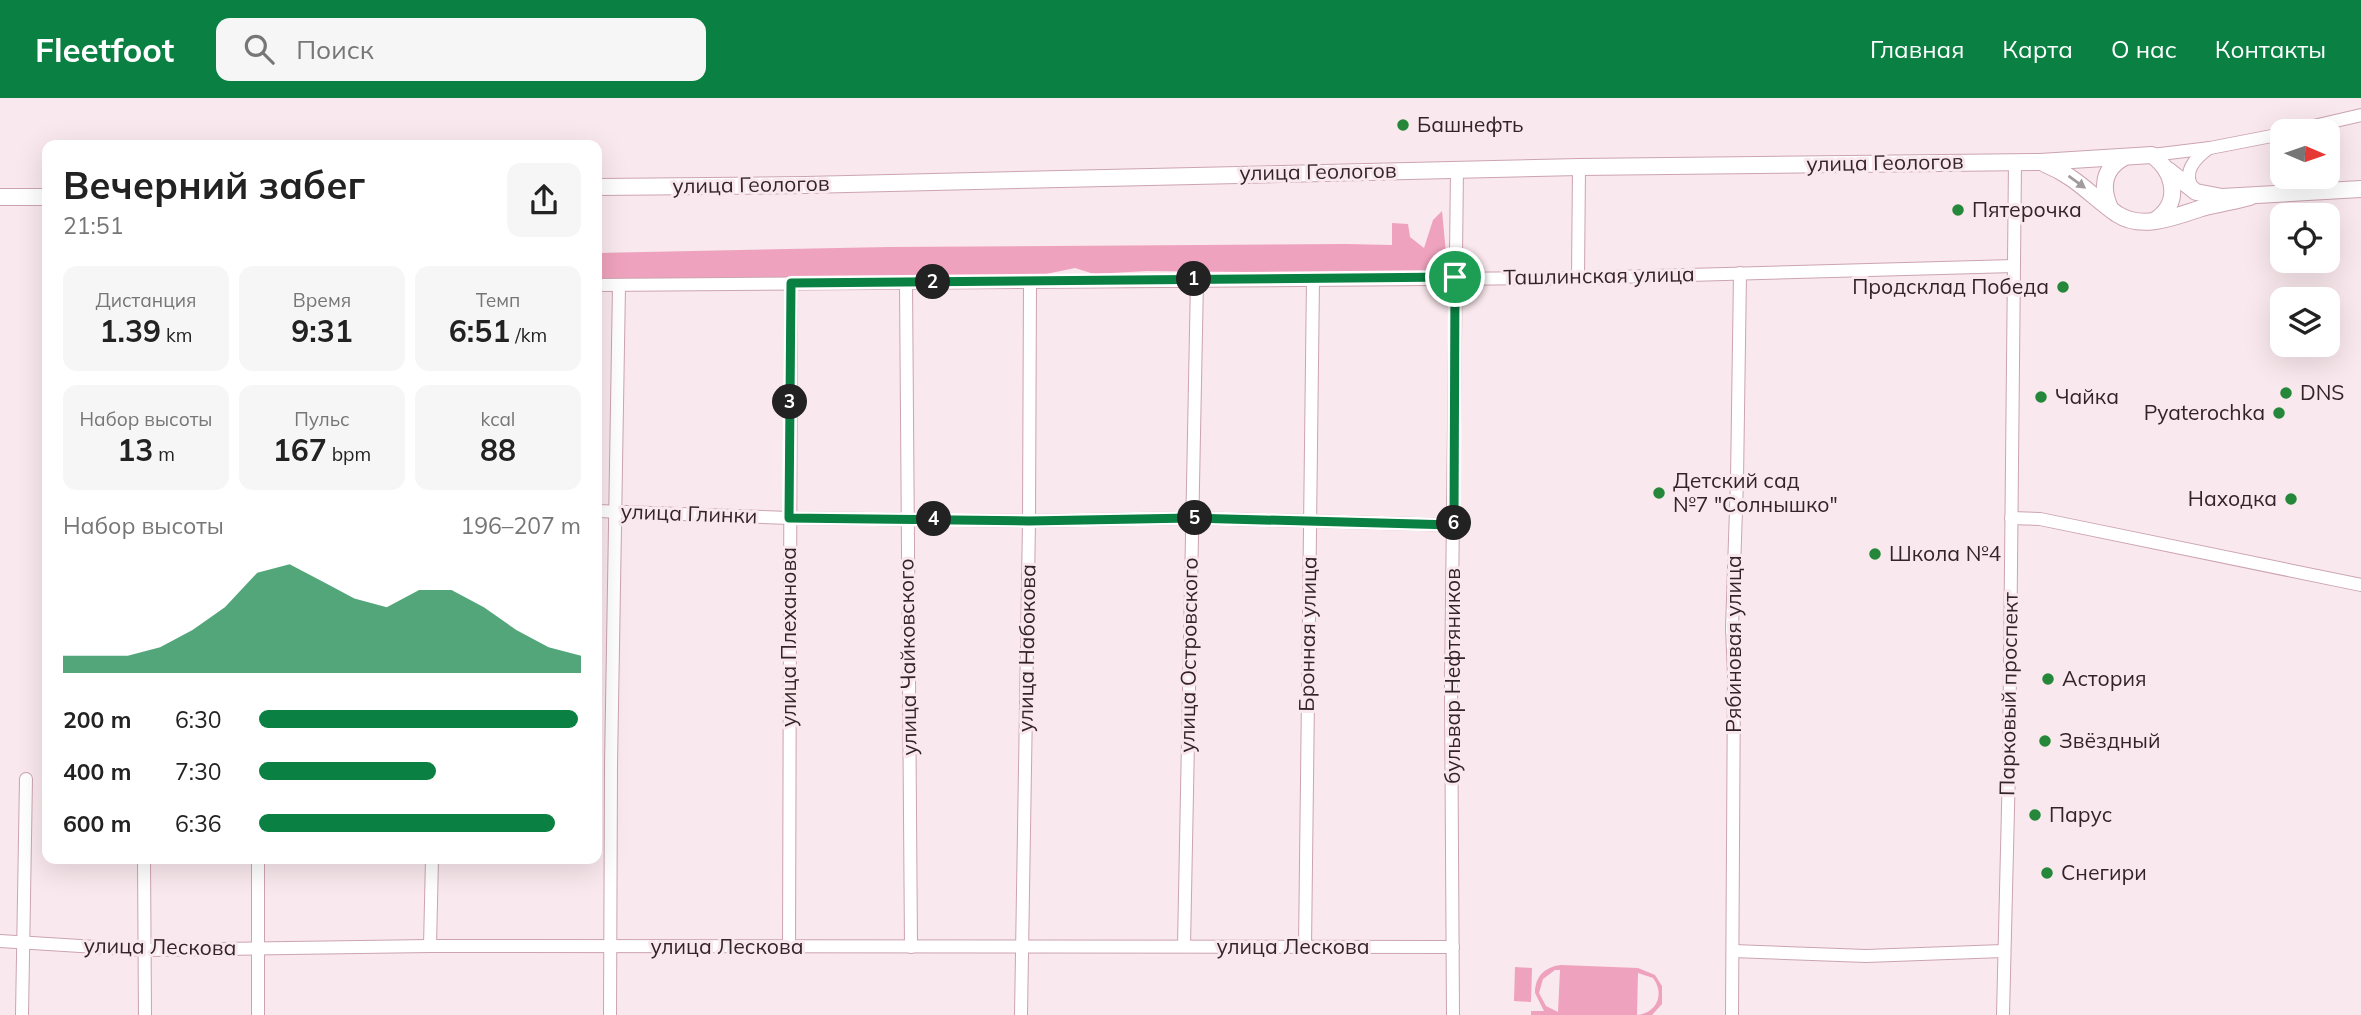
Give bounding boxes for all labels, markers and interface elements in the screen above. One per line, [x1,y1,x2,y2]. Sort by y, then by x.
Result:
search box [216,18,706,81]
text: Fleetfoot [35,29,174,70]
icon: search [240,30,278,68]
text: Поиск [296,33,374,66]
text: Главная [1870,34,1964,64]
text: Карта [2002,34,2073,64]
text: О нас [2111,34,2177,64]
text: Контакты [2215,34,2326,64]
place label: Башнефть [1417,111,1524,137]
marker: Башнефть [1395,117,1411,133]
north arrow [2270,119,2340,189]
map controls [2270,119,2340,357]
street label: улица Геологов [1806,148,1964,176]
street label: улица Геологов [1239,157,1397,185]
text: Вечерний забег [63,161,365,209]
button: share [507,163,581,237]
street label: улица Геологов [672,170,830,198]
one-way arrow [2068,174,2086,188]
place label: Пятерочка [1972,196,2082,222]
marker: Пятерочка [1950,202,1966,218]
button: locate [2270,203,2340,273]
text: 21:51 [63,211,123,240]
pin [1425,247,1485,307]
icon: arrive [1436,258,1474,296]
street label: Ташлинская улица [1503,260,1695,290]
pin: 1 [1176,262,1212,296]
pin: 2 [916,264,950,300]
text: 1 [1188,266,1199,290]
text: 2 [927,269,938,293]
place label: Продсклад Победа [1852,273,2049,299]
marker: Продсклад Победа [2055,279,2071,295]
button: layers [2270,287,2340,357]
text: Дистанция [95,288,197,312]
text: Время [293,288,351,312]
text: Темп [476,288,520,312]
text: 1.39 [100,312,161,350]
text: 9:31 [291,312,353,350]
text: 6:51 [449,312,510,350]
text: km [161,323,192,347]
text: /km [510,323,547,347]
place label: DNS [2300,379,2344,405]
place label: Чайка [2055,383,2119,409]
pin: 3 [772,384,808,420]
marker: DNS [2278,385,2294,401]
text: 3 [784,389,795,413]
marker: Чайка [2033,389,2049,405]
place label: Pyaterochka [2144,399,2265,425]
marker: Pyaterochka [2271,405,2287,421]
text: Набор высоты [80,407,212,431]
text: Пульс [294,407,350,431]
text: kcal [481,407,515,431]
text: 13 [117,431,153,469]
text: 167 [273,431,327,469]
text: 88 [480,431,516,469]
text: m [153,442,175,466]
text: bpm [327,442,371,466]
place label: Детский сад №7 "Солнышко" [1673,467,1838,517]
marker: Детский сад №7 "Солнышко" [1651,485,1667,501]
place label: Находка [2188,485,2277,511]
marker: Находка [2283,491,2299,507]
street label: улица Глинки [620,498,758,528]
pin: 5 [1178,500,1212,536]
pin: 4 [916,502,951,536]
text: 5 [1189,505,1200,529]
text: 4 [928,506,939,530]
pin: 6 [1436,506,1472,540]
text: 6 [1448,510,1459,534]
text: Набор высоты [63,511,224,540]
text: 196–207 m [460,511,581,540]
place label: Школа №4 [1889,540,2001,566]
marker: Школа №4 [1867,546,1883,562]
street label: улица Плеханова [775,547,801,727]
street label: Рябиновая улица [1720,555,1746,733]
street label: Бронная улица [1293,556,1321,712]
street label: улица Островского [1173,557,1203,753]
street label: улица Чайковского [892,558,922,756]
street label: улица Набокова [1012,564,1040,732]
street label: бульвар Нефтяников [1439,568,1465,784]
street label: Парковый проспект [1993,592,2023,796]
place label: Астория [2062,665,2147,691]
marker: Астория [2040,671,2056,687]
text: 200 m [63,705,131,734]
text: 6:30 [175,705,222,734]
place label: Звёздный [2059,727,2160,753]
marker: Звёздный [2037,733,2053,749]
text: 400 m [63,757,131,786]
text: 7:30 [175,757,222,786]
place label: Парус [2049,801,2112,827]
marker: Парус [2027,807,2043,823]
text: 600 m [63,809,131,838]
text: 6:36 [175,809,222,838]
place label: Снегири [2061,859,2147,885]
marker: Снегири [2039,865,2055,881]
street label: улица Лескова [83,932,237,960]
street label: улица Лескова [651,933,803,959]
street label: улица Лескова [1217,933,1369,959]

